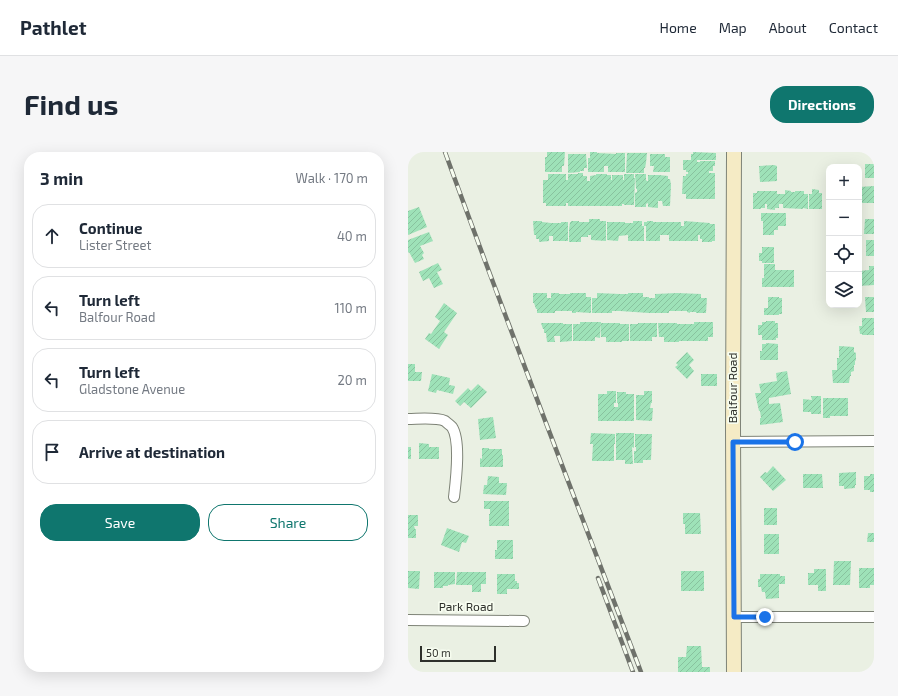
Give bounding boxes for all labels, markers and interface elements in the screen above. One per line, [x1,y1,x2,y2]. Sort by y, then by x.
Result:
text: Pathlet [20,16,86,39]
text: Home [660,19,697,36]
text: Map [719,19,747,36]
text: About [769,19,807,36]
text: Contact [829,19,878,36]
button: Directions [770,86,874,123]
text: Find us [24,87,118,121]
map controls [826,164,862,308]
button: + [826,164,862,200]
text: 3 min [40,168,83,188]
text: Walk · 170 m [296,170,368,186]
button: − [826,200,862,236]
text: Continue [79,219,142,237]
icon: ahead [41,225,63,247]
text: 40 m [337,228,367,244]
button: locate [826,236,862,272]
text: Lister Street [79,237,151,253]
button: layers [826,272,862,308]
text: Turn left [79,291,140,309]
icon: left [41,297,63,319]
text: 110 m [335,300,367,316]
text: Balfour Road [79,309,155,325]
street label: Balfour Road [725,353,739,423]
text: Turn left [79,363,140,381]
icon: left [41,369,63,391]
text: 20 m [338,372,367,388]
text: Gladstone Avenue [79,381,185,397]
route start [786,433,804,451]
icon: arrive [41,441,63,463]
text: Arrive at destination [79,443,225,461]
button: Save [40,504,200,541]
button: Share [208,504,368,541]
street label: Park Road [439,599,493,613]
route end [756,608,774,626]
scale bar [420,644,496,663]
text: 50 m [426,646,451,659]

